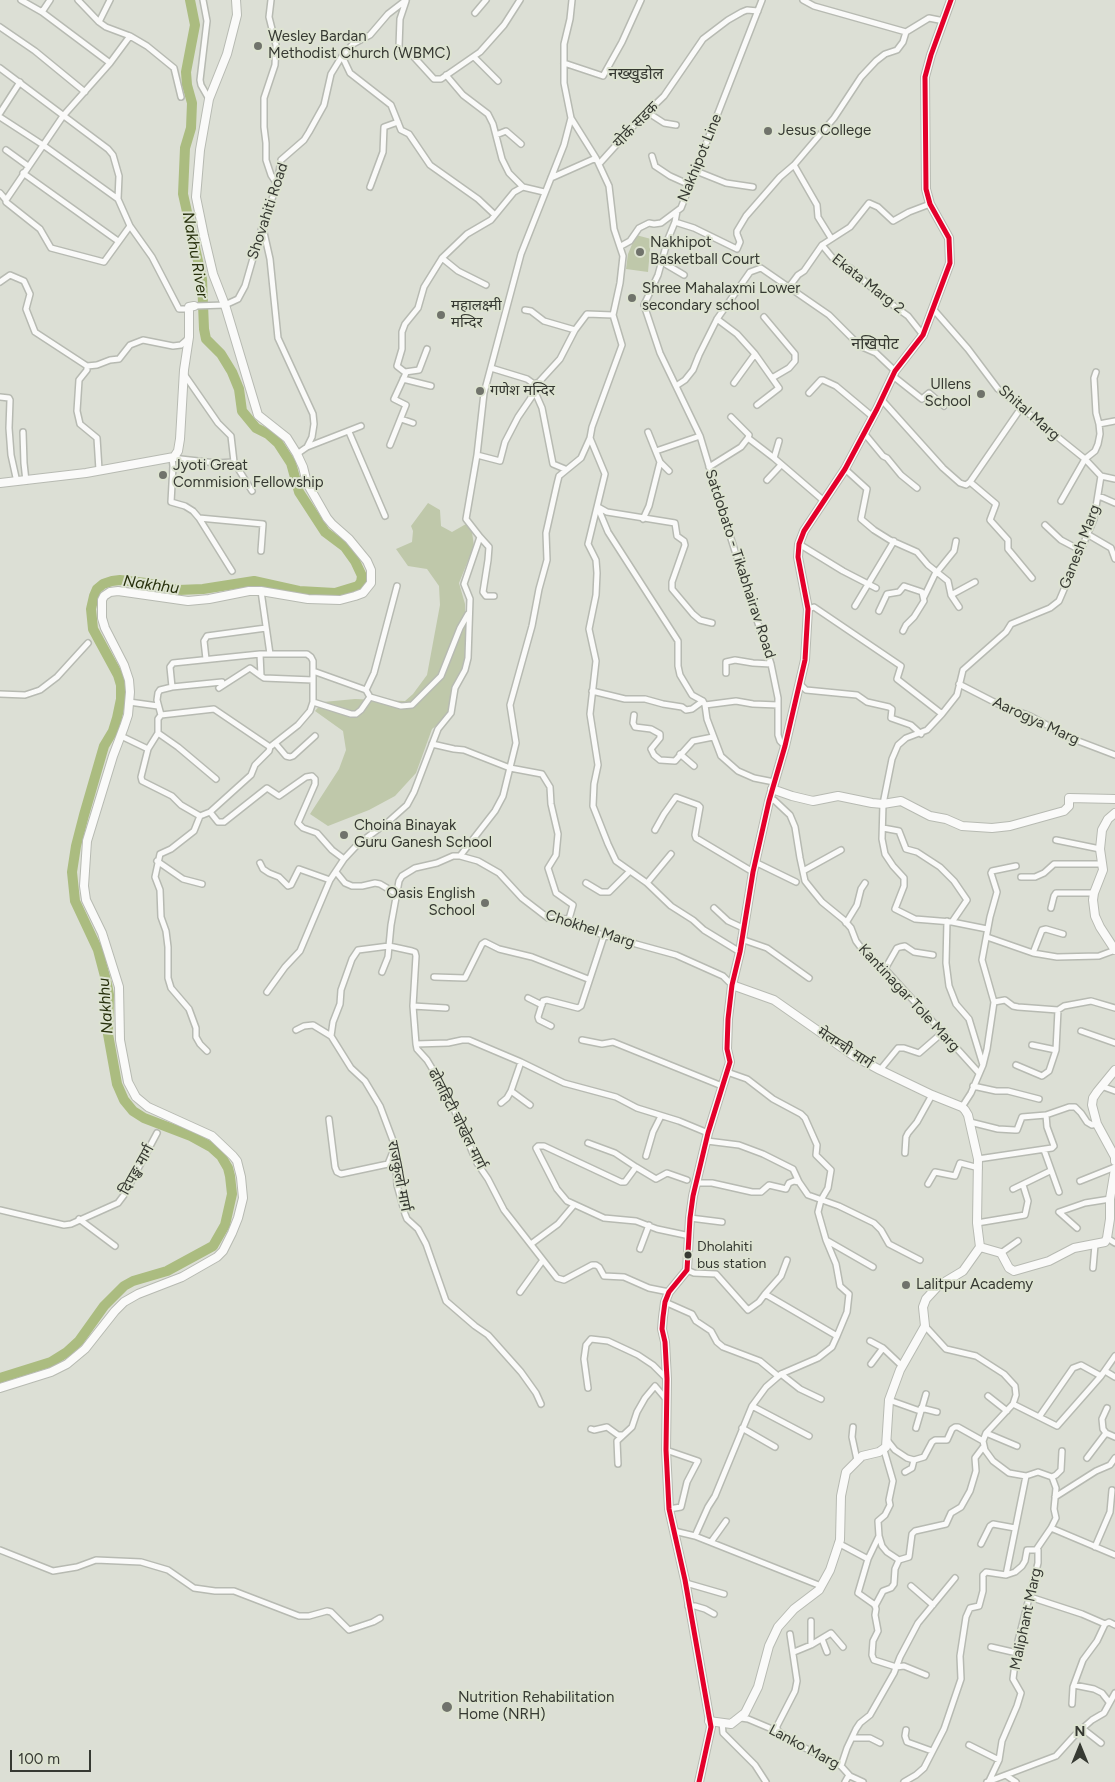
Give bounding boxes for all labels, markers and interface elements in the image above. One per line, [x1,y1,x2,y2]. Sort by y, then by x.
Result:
place label: Wesley Bardan Methodist Church (WBMC) [268,28,451,63]
marker: Wesley Bardan Methodist Church (WBMC) [252,40,264,52]
district label: नख्खुडोल [609,64,663,84]
street label: योर्क सडक [610,98,662,152]
street label: Nakhipot Line [674,111,726,205]
place label: Jesus College [778,122,871,140]
marker: Jesus College [762,125,774,137]
street label: Shovahiti Road [244,160,292,262]
water label: Nakhu River [178,210,212,300]
place label: Nakhipot Basketball Court [650,234,760,269]
marker: Nakhipot Basketball Court [634,246,646,258]
street label: Ekata Marg 2 [828,250,908,318]
place label: Shree Mahalaxmi Lower secondary school [642,280,800,315]
marker: Shree Mahalaxmi Lower secondary school [626,292,638,304]
place label: महालक्ष्मी मन्दिर [451,297,502,332]
marker: महालक्ष्मी मन्दिर [435,309,447,321]
district label: नखिपोट [851,334,899,354]
place label: Ullens School [925,376,971,411]
street label: Shital Marg [995,381,1063,445]
place label: गणेश मन्दिर [490,382,555,400]
marker: गणेश मन्दिर [474,385,486,397]
marker: Ullens School [975,388,987,400]
place label: Jyoti Great Commision Fellowship [173,457,324,492]
street label: Satdobato - Tikabhairav Road [701,467,779,661]
marker: Jyoti Great Commision Fellowship [157,469,169,481]
street label: Ganesh Marg [1056,502,1104,592]
water label: Nakhhu [122,572,180,598]
street label: Aarogya Marg [990,693,1082,749]
place label: Choina Binayak Guru Ganesh School [354,817,492,852]
marker: Choina Binayak Guru Ganesh School [338,829,350,841]
place label: Oasis English School [386,885,475,920]
marker: Oasis English School [479,897,491,909]
street label: Chokhel Marg [543,906,637,952]
street label: Kantinagar Tole Marg [854,940,964,1056]
water label: Nakhhu [94,977,118,1035]
street label: मेलम्ची मार्ग [814,1023,876,1073]
street label: ढोलहिटी चोखेल मार्ग [424,1066,490,1172]
street label: राजकुलो मार्ग [383,1139,415,1213]
street label: दिपङ्ख मार्ग [116,1142,158,1198]
place label: Dholahiti bus station [697,1239,766,1272]
marker: Dholahiti bus station [683,1250,693,1260]
place label: Lalitpur Academy [916,1276,1033,1294]
marker: Lalitpur Academy [900,1279,912,1291]
street label: Maliphant Marg [1006,1566,1046,1672]
place label: Nutrition Rehabilitation Home (NRH) [458,1689,614,1724]
marker: Nutrition Rehabilitation Home (NRH) [440,1700,454,1714]
street label: Lanko Marg [766,1721,842,1773]
north arrow [1055,1722,1105,1772]
text: N [1075,1723,1085,1740]
scale bar [12,1740,94,1772]
text: 100 m [18,1750,60,1768]

